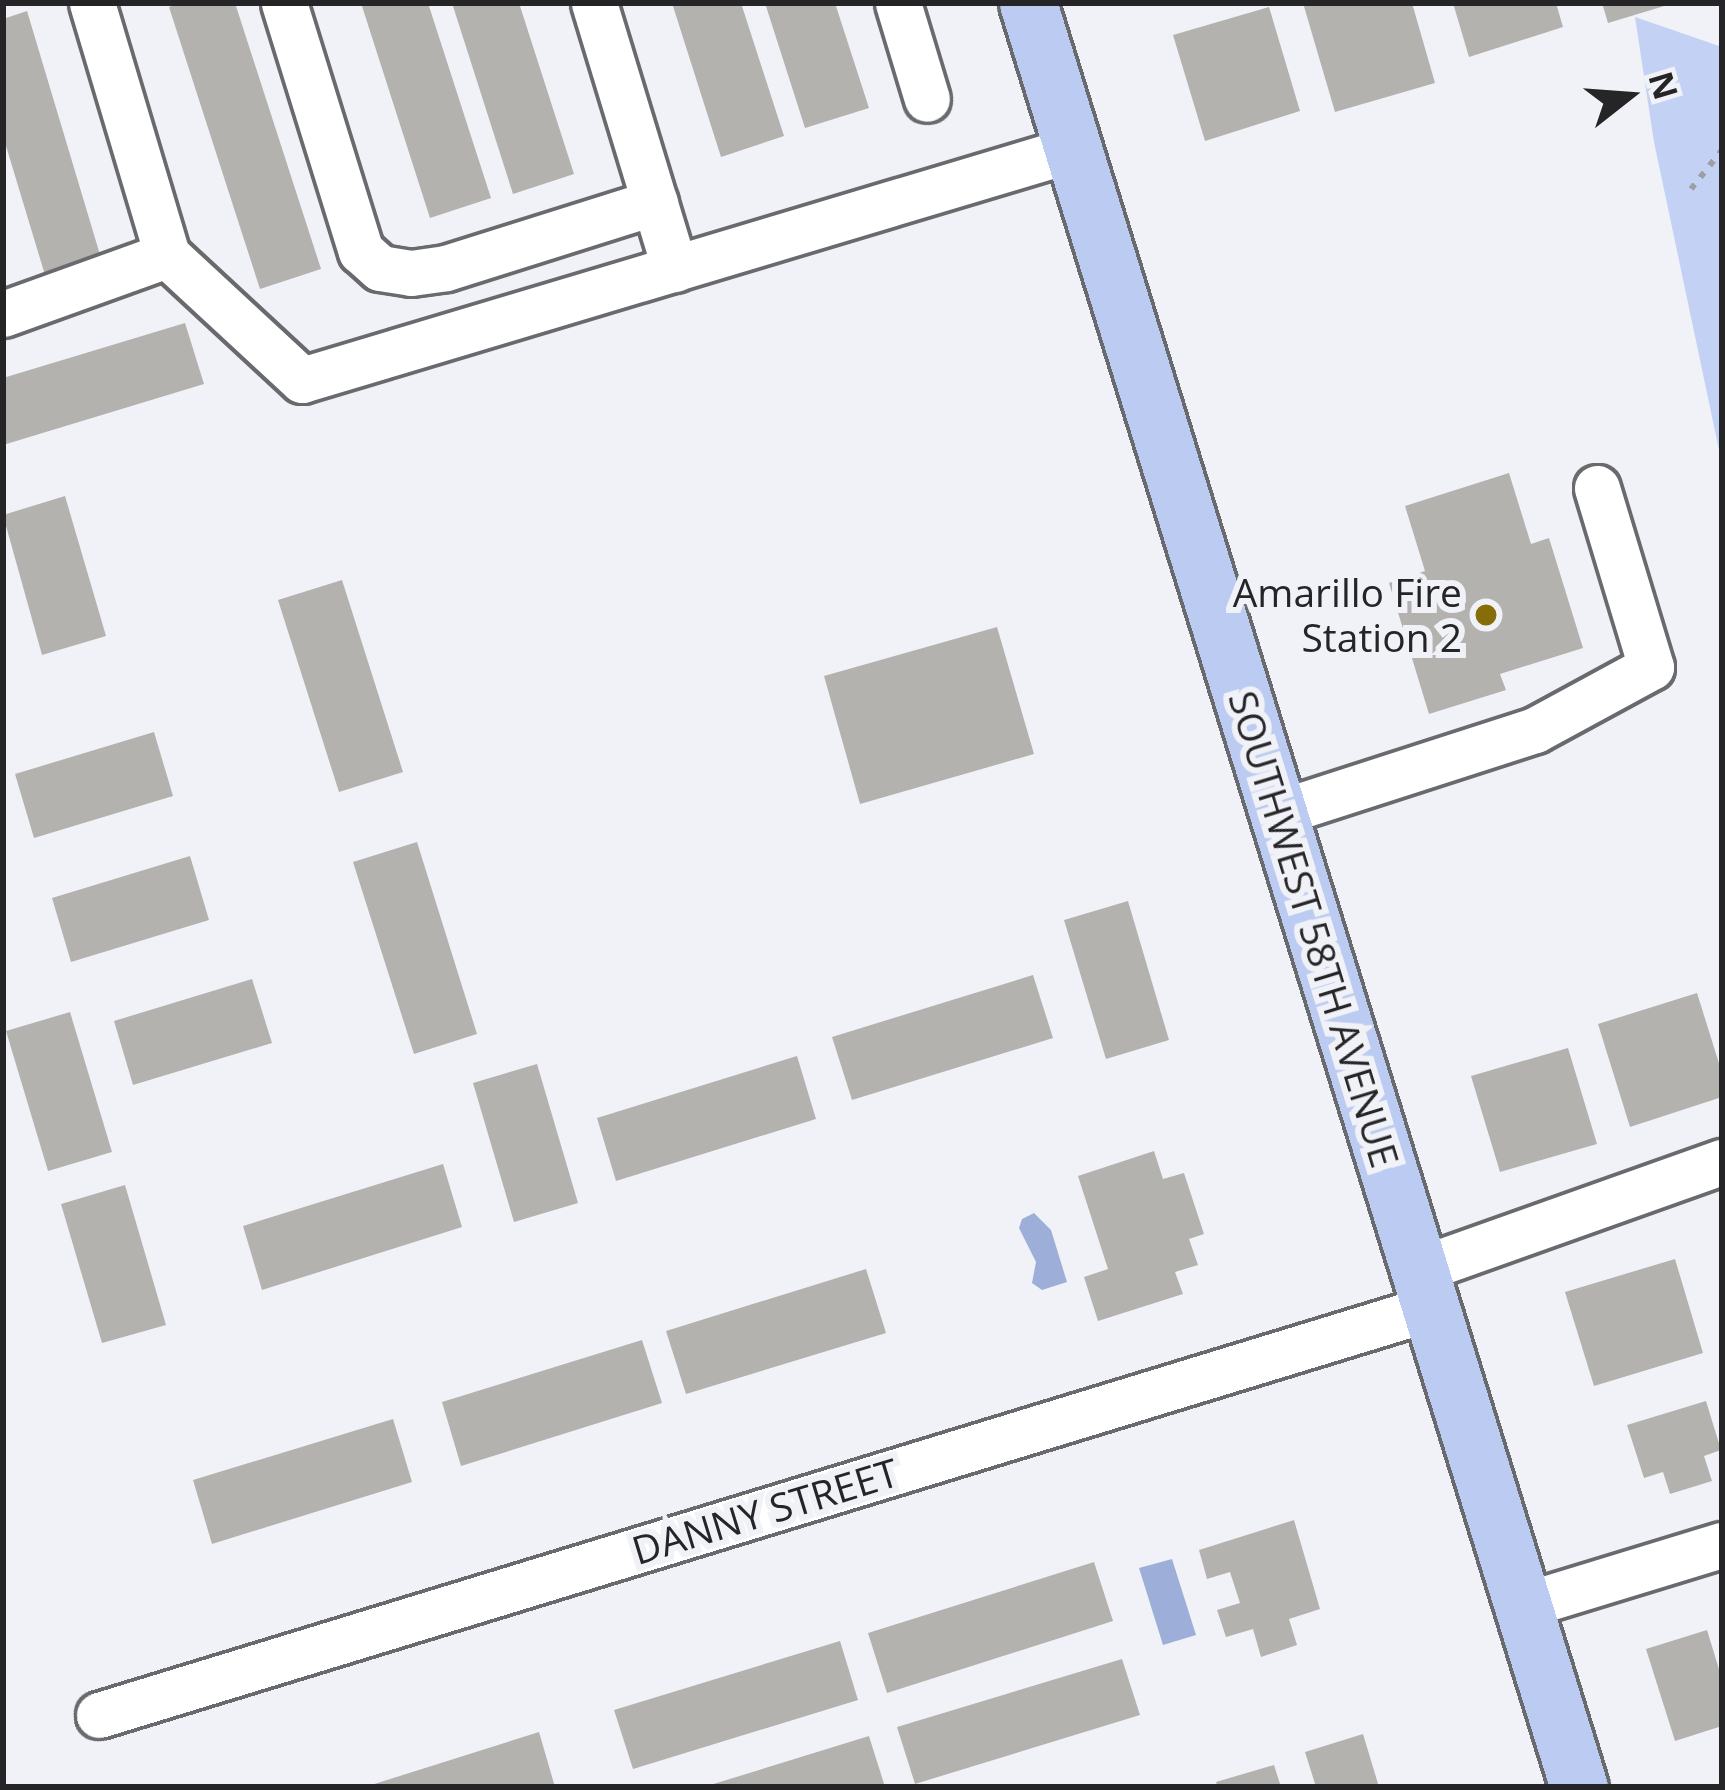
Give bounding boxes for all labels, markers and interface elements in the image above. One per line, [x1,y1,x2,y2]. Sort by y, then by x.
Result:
north arrow [1569,36,1689,156]
text: N [1638,66,1689,105]
place label: Amarillo Fire Station 2 [1233,570,1462,661]
marker: Amarillo Fire Station 2 [1473,602,1499,628]
street label: SOUTHWEST 58TH AVENUE [1219,685,1409,1173]
street label: DANNY STREET [626,1448,904,1574]

